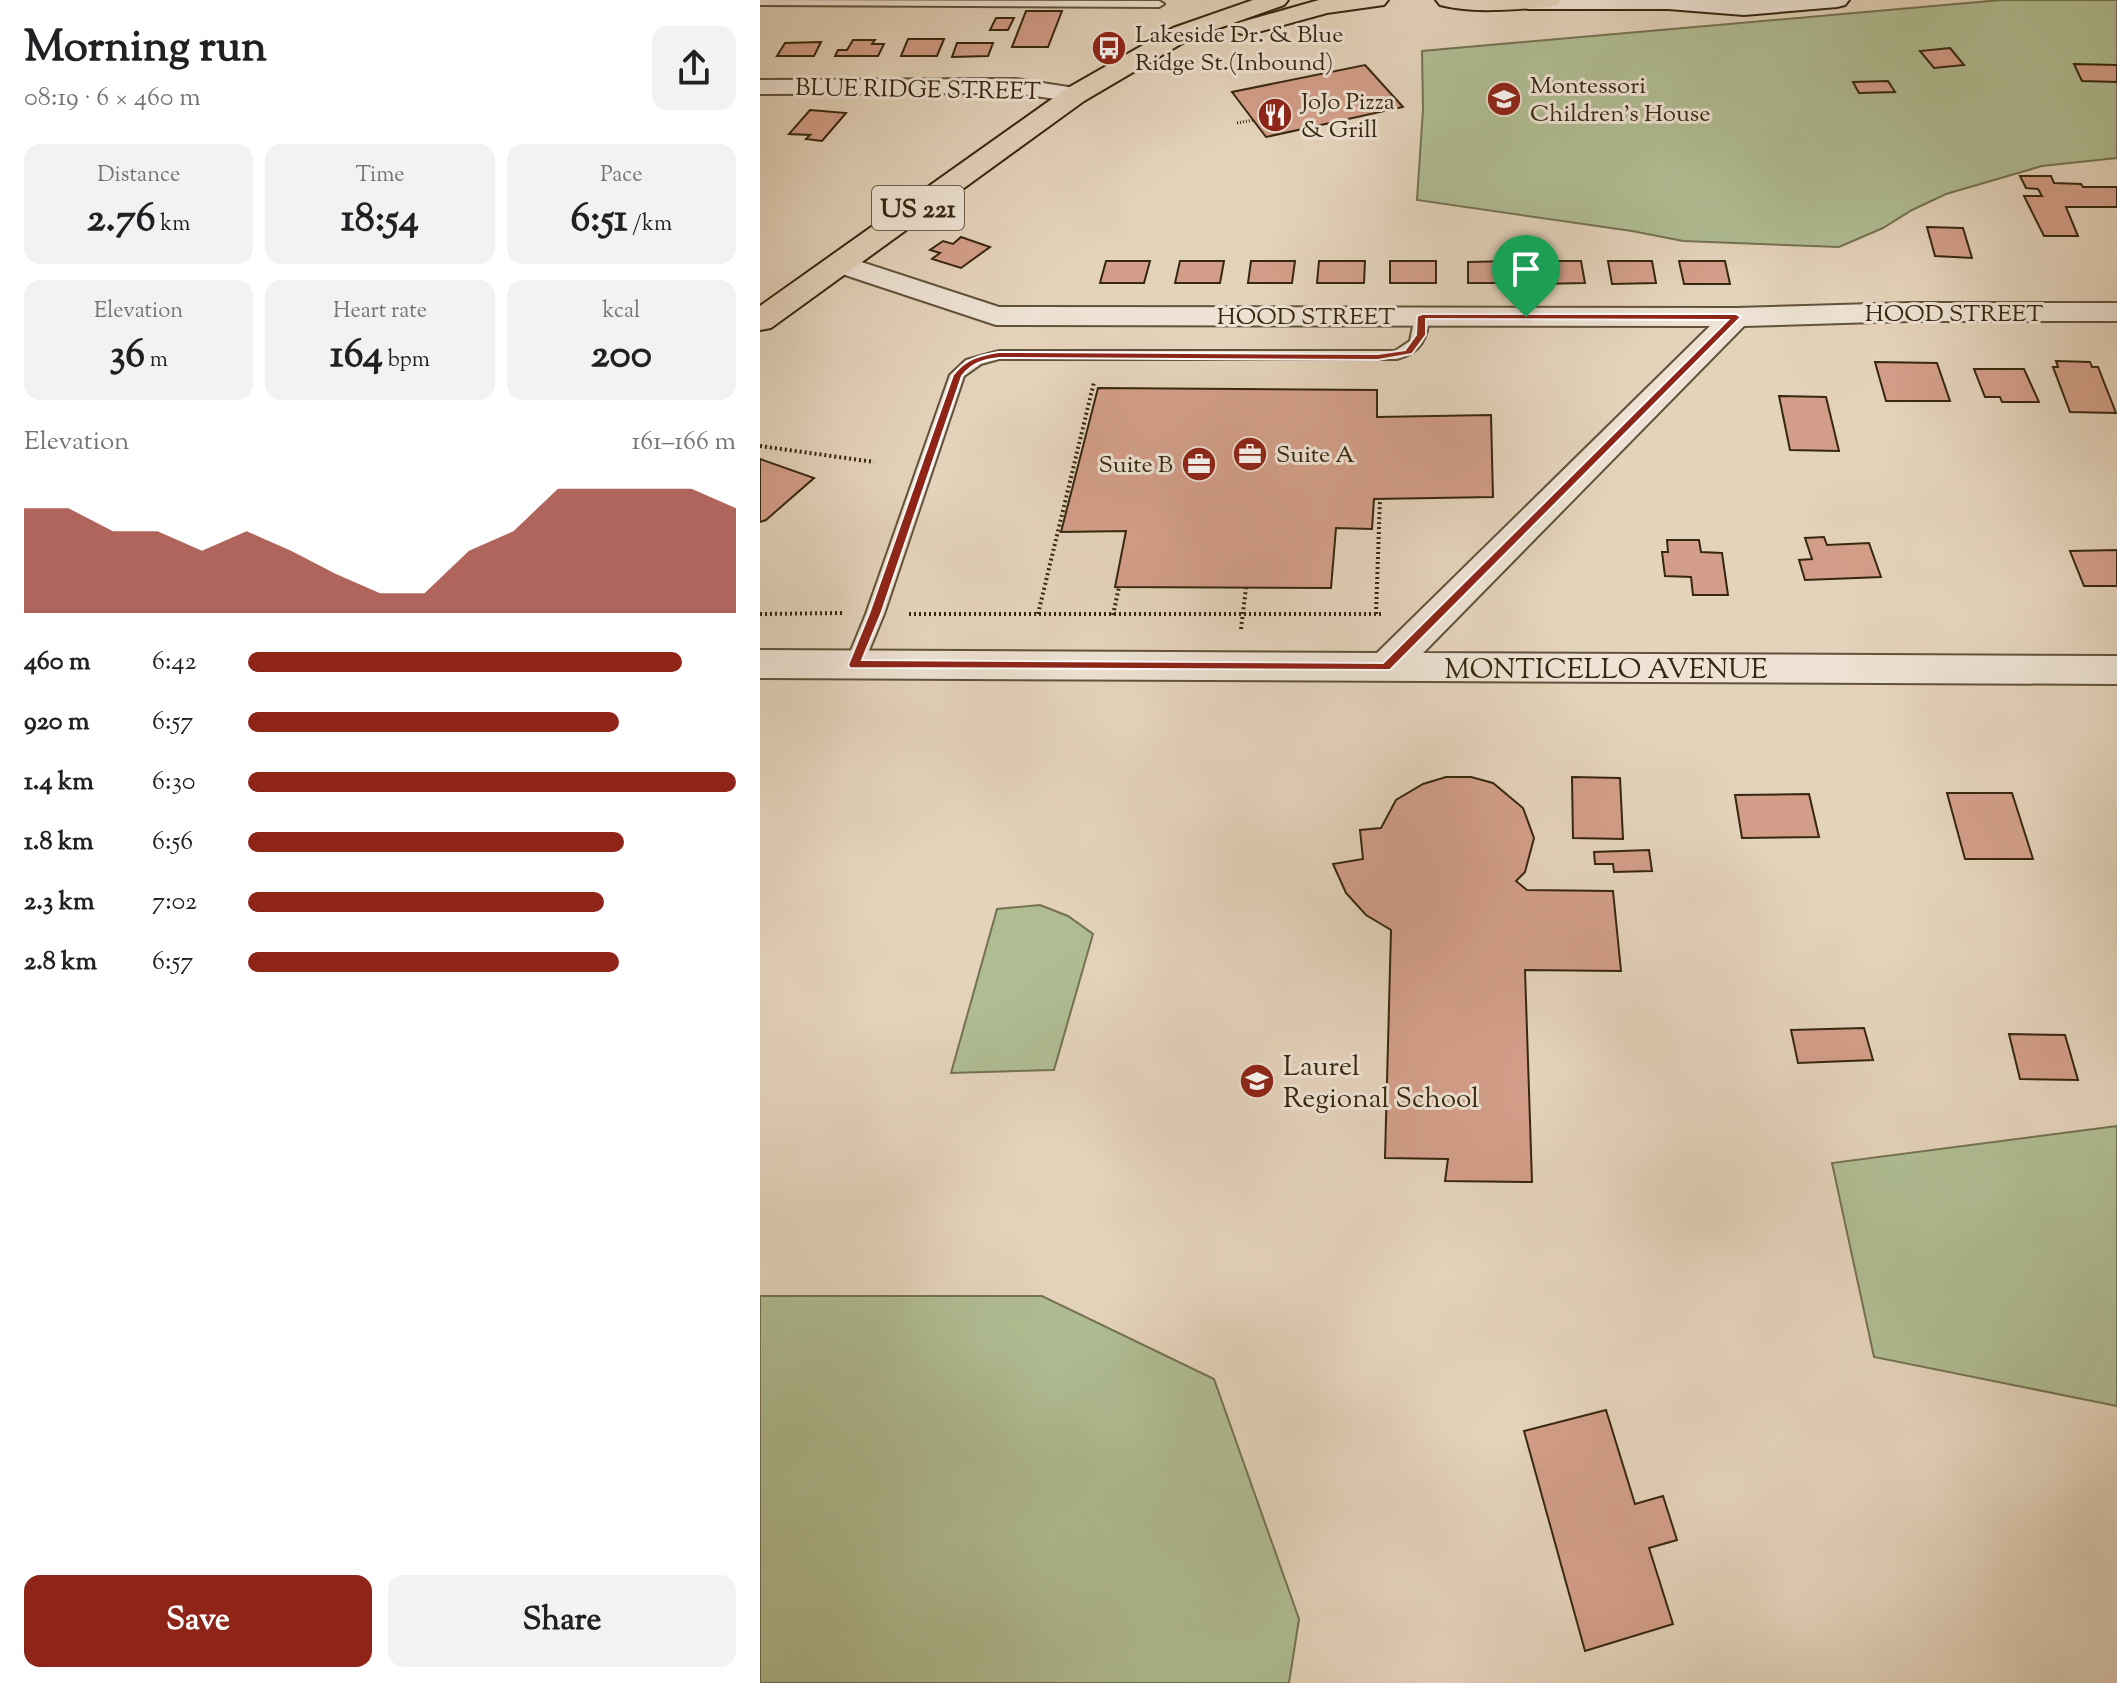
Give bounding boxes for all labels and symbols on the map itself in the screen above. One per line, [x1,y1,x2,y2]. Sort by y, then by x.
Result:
place label: Lakeside Dr. & Blue Ridge St.(Inbound) [1135,19,1343,81]
bus stop icon: Lakeside Dr. & Blue Ridge St.(Inbound) [1090,29,1128,67]
place label: Montessori Children's House [1530,70,1710,132]
street label: BLUE RIDGE STREET [795,72,1041,110]
school or university icon: Montessori Children's House [1485,80,1523,118]
place label: JoJo Pizza & Grill [1299,86,1395,148]
restaurant icon: JoJo Pizza & Grill [1256,96,1294,134]
road number: US 221 [872,186,964,230]
pin [1492,235,1560,317]
street label: HOOD STREET [1865,298,2043,332]
street label: HOOD STREET [1217,301,1395,335]
office icon: Suite A [1231,435,1269,473]
place label: Suite A [1276,439,1355,473]
office icon: Suite B [1180,445,1218,483]
place label: Suite B [1099,449,1173,483]
street label: MONTICELLO AVENUE [1444,651,1768,691]
place label: Laurel Regional School [1283,1048,1479,1120]
school or university icon: Laurel Regional School [1238,1062,1276,1100]

